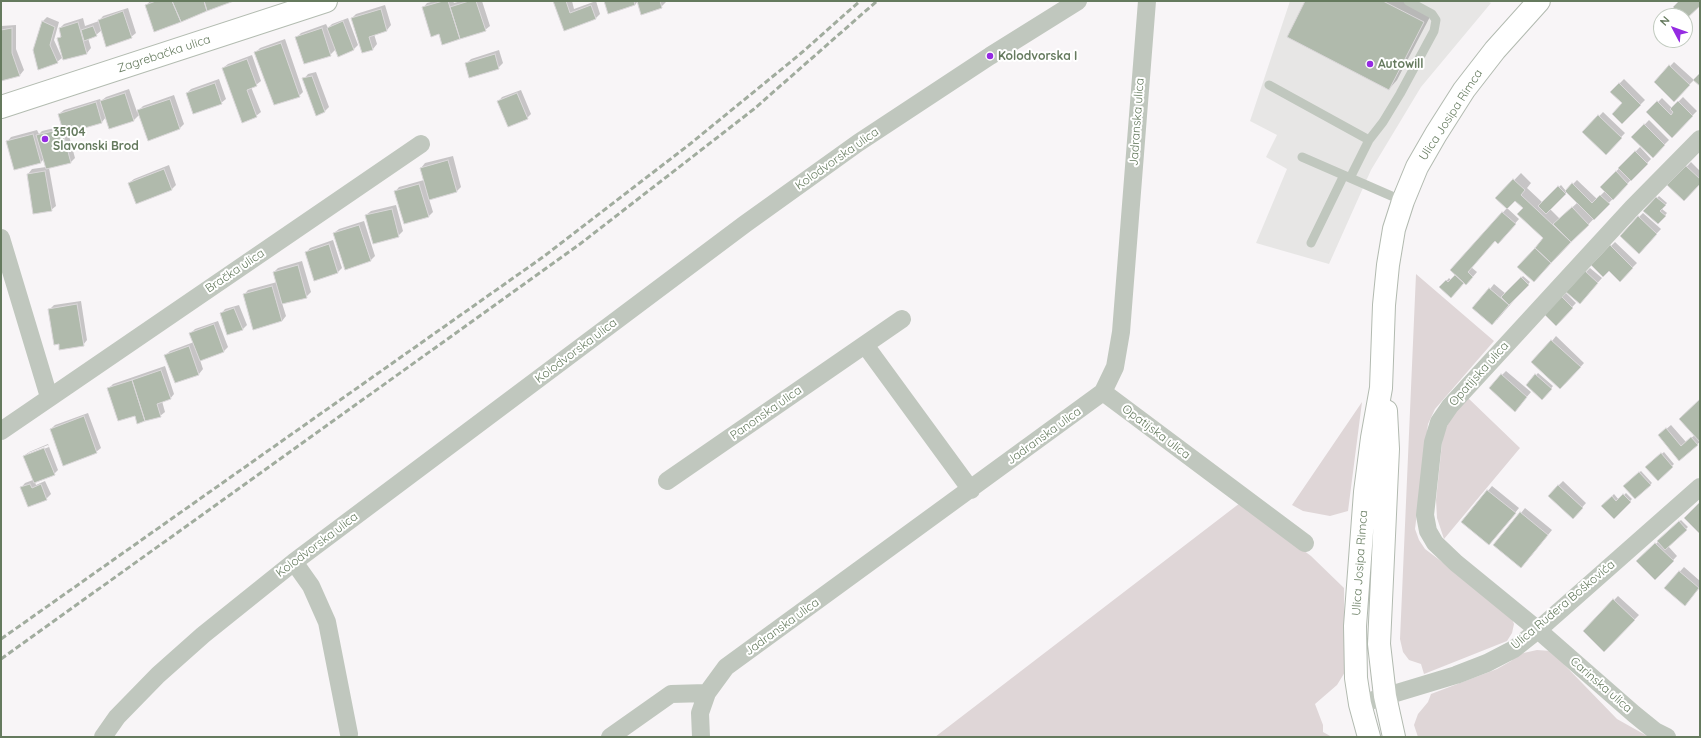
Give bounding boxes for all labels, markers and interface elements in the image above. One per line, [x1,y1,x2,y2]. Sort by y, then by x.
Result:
north arrow [1653,8,1693,48]
text: N [1657,13,1673,28]
street label: Zagrebačka ulica [116,32,212,76]
place label: Kolodvorska I [998,49,1077,63]
marker: Kolodvorska I [985,51,995,61]
place label: Autowill [1378,57,1423,71]
marker: Autowill [1365,59,1375,69]
street label: Ulica Josipa Rimca [1416,67,1486,163]
street label: Jadranska ulica [1127,77,1147,167]
place label: 35104 Slavonski Brod [53,125,139,153]
street label: Kolodvorska ulica [792,125,882,193]
marker: 35104 Slavonski Brod [40,134,50,144]
street label: Bračka ulica [203,246,267,296]
street label: Kolodvorska ulica [532,316,620,386]
street label: Opatijska ulica [1446,339,1512,409]
street label: Panonska ulica [728,383,804,443]
street label: Opatijska ulica [1119,402,1193,462]
street label: Jadranska ulica [1004,404,1084,468]
street label: Kolodvorska ulica [273,510,361,580]
street label: Ulica Josipa Rimca [1349,510,1371,616]
street label: Ulica Ruđera Boškovića [1508,557,1618,653]
street label: Jadranska ulica [742,595,822,659]
street label: Carinska ulica [1567,654,1635,716]

